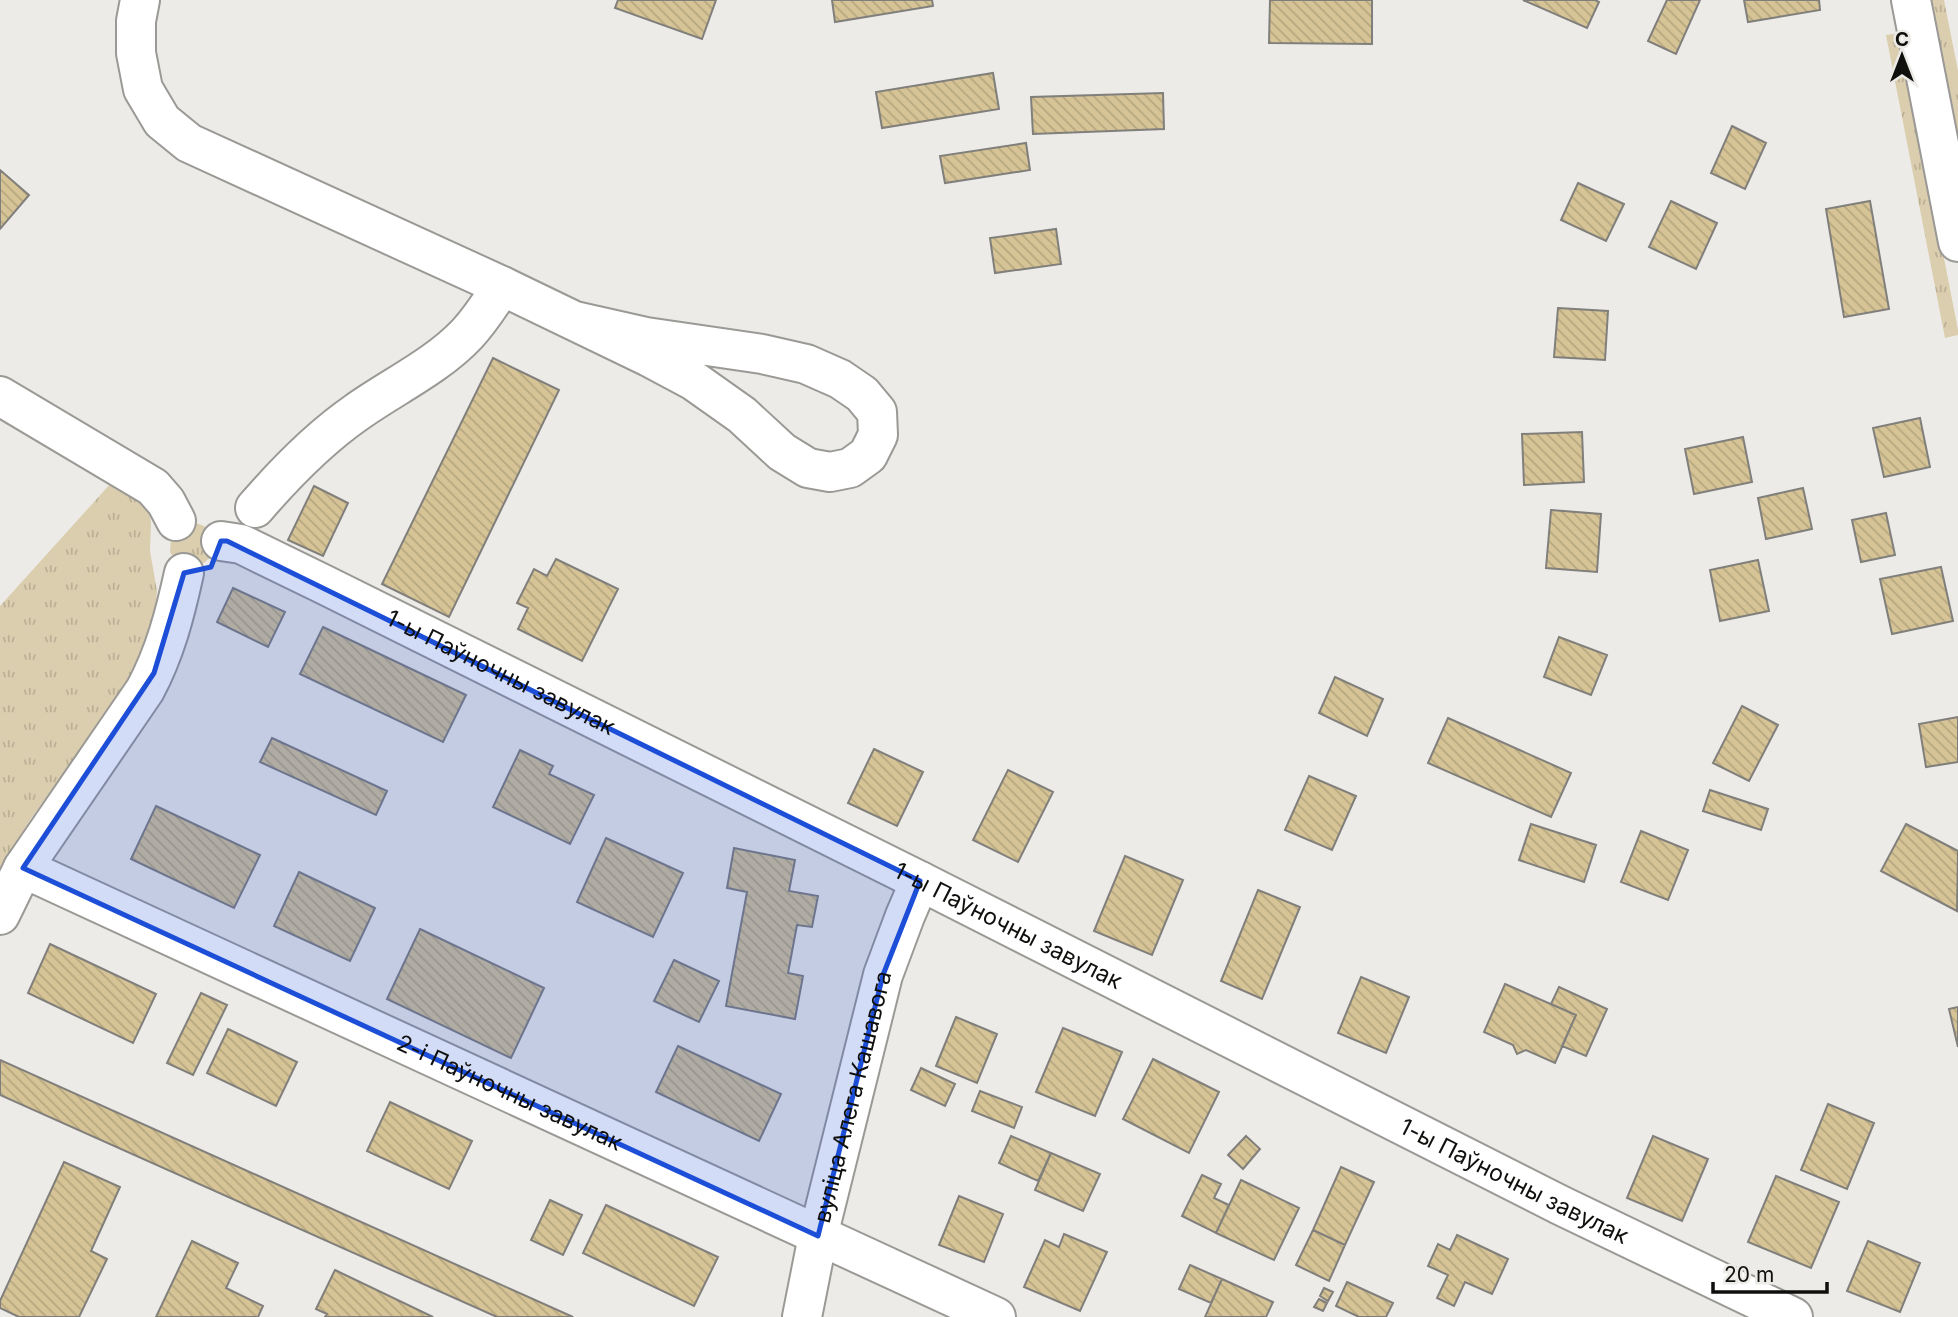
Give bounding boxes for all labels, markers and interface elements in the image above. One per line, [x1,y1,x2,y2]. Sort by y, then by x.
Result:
north arrow [1867,21,1937,91]
text: С [1895,28,1909,51]
street label: 1-ы Паўночны завулак [382,604,620,741]
street label: 1-ы Паўночны завулак [889,856,1127,995]
street label: вуліца Алега Кашавога [808,968,898,1226]
street label: 2-і Паўночны завулак [393,1029,627,1157]
street label: 1-ы Паўночны завулак [1395,1112,1633,1250]
scale bar [1713,1250,1827,1294]
text: 20 m [1724,1262,1774,1287]

